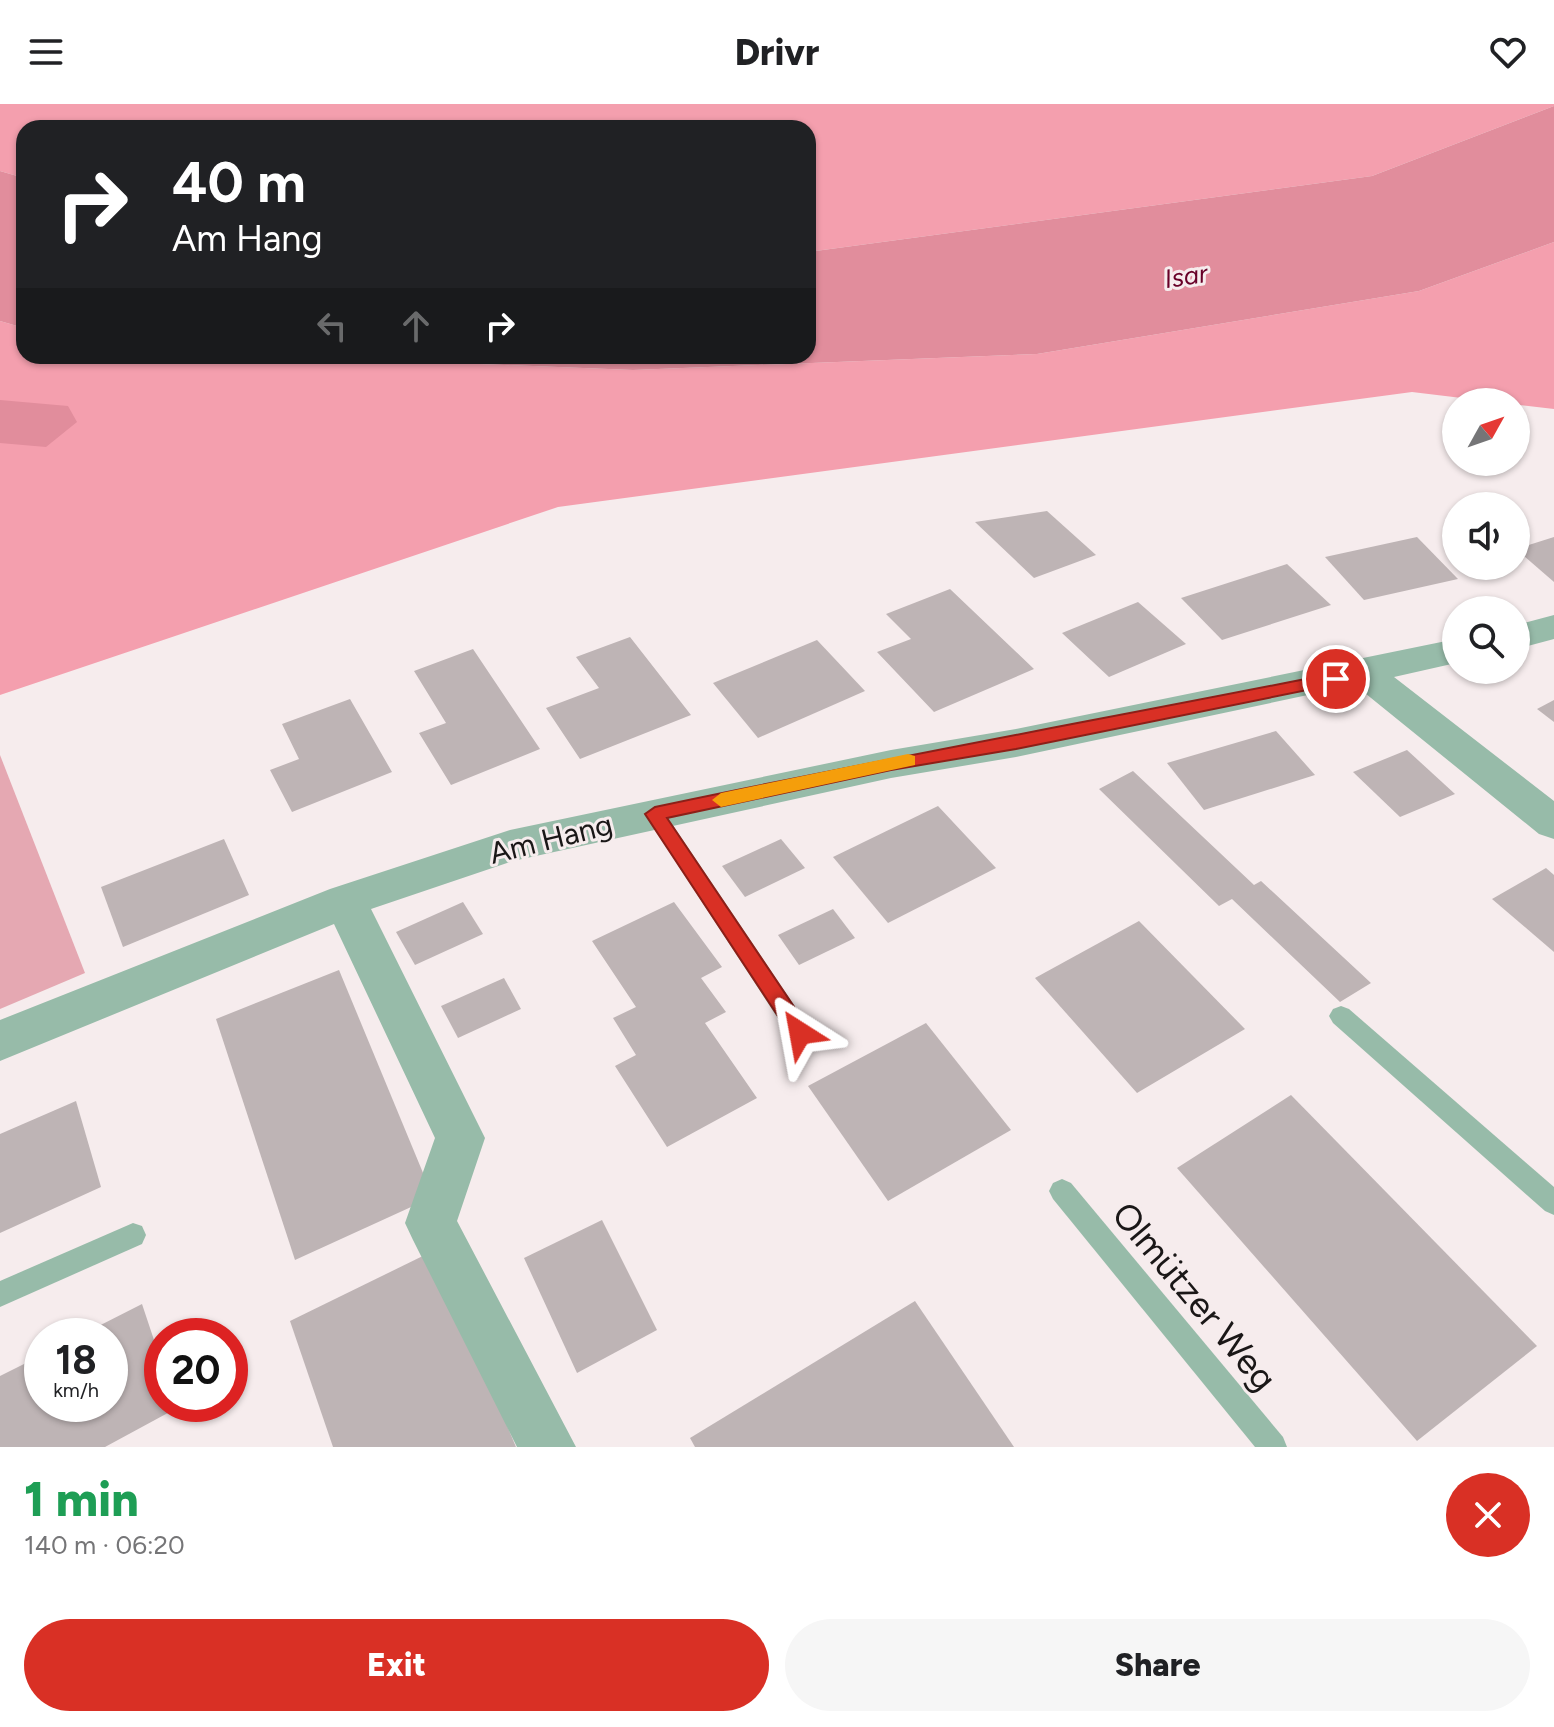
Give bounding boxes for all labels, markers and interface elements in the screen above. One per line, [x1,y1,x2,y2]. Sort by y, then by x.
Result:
icon: menu [24,30,68,74]
icon: heart [1486,30,1530,74]
text: Drivr [735,31,819,74]
text: 40 m [172,149,306,216]
icon: right [40,152,144,256]
text: Am Hang [172,217,323,260]
water label: Isar [1162,257,1211,295]
icon: left [310,304,354,348]
icon: ahead [394,304,438,348]
icon: right [478,304,522,348]
north arrow [1442,388,1530,476]
map controls [1442,388,1530,684]
button: sound [1442,492,1530,580]
button: search [1442,596,1530,684]
pin [1302,645,1370,713]
icon: arrive [1314,657,1358,701]
street label: Am Hang [486,805,616,872]
position arrow [758,991,842,1075]
street label: Olmützer Weg [1103,1193,1286,1399]
speed limit sign: 20 [144,1318,248,1422]
text: 18 [55,1336,97,1384]
text: km/h [53,1378,99,1402]
text: 1 min [24,1470,139,1528]
button: close [1446,1473,1530,1557]
text: 140 m · 06:20 [24,1529,185,1561]
button: Exit [24,1619,769,1711]
button: Share [785,1619,1530,1711]

